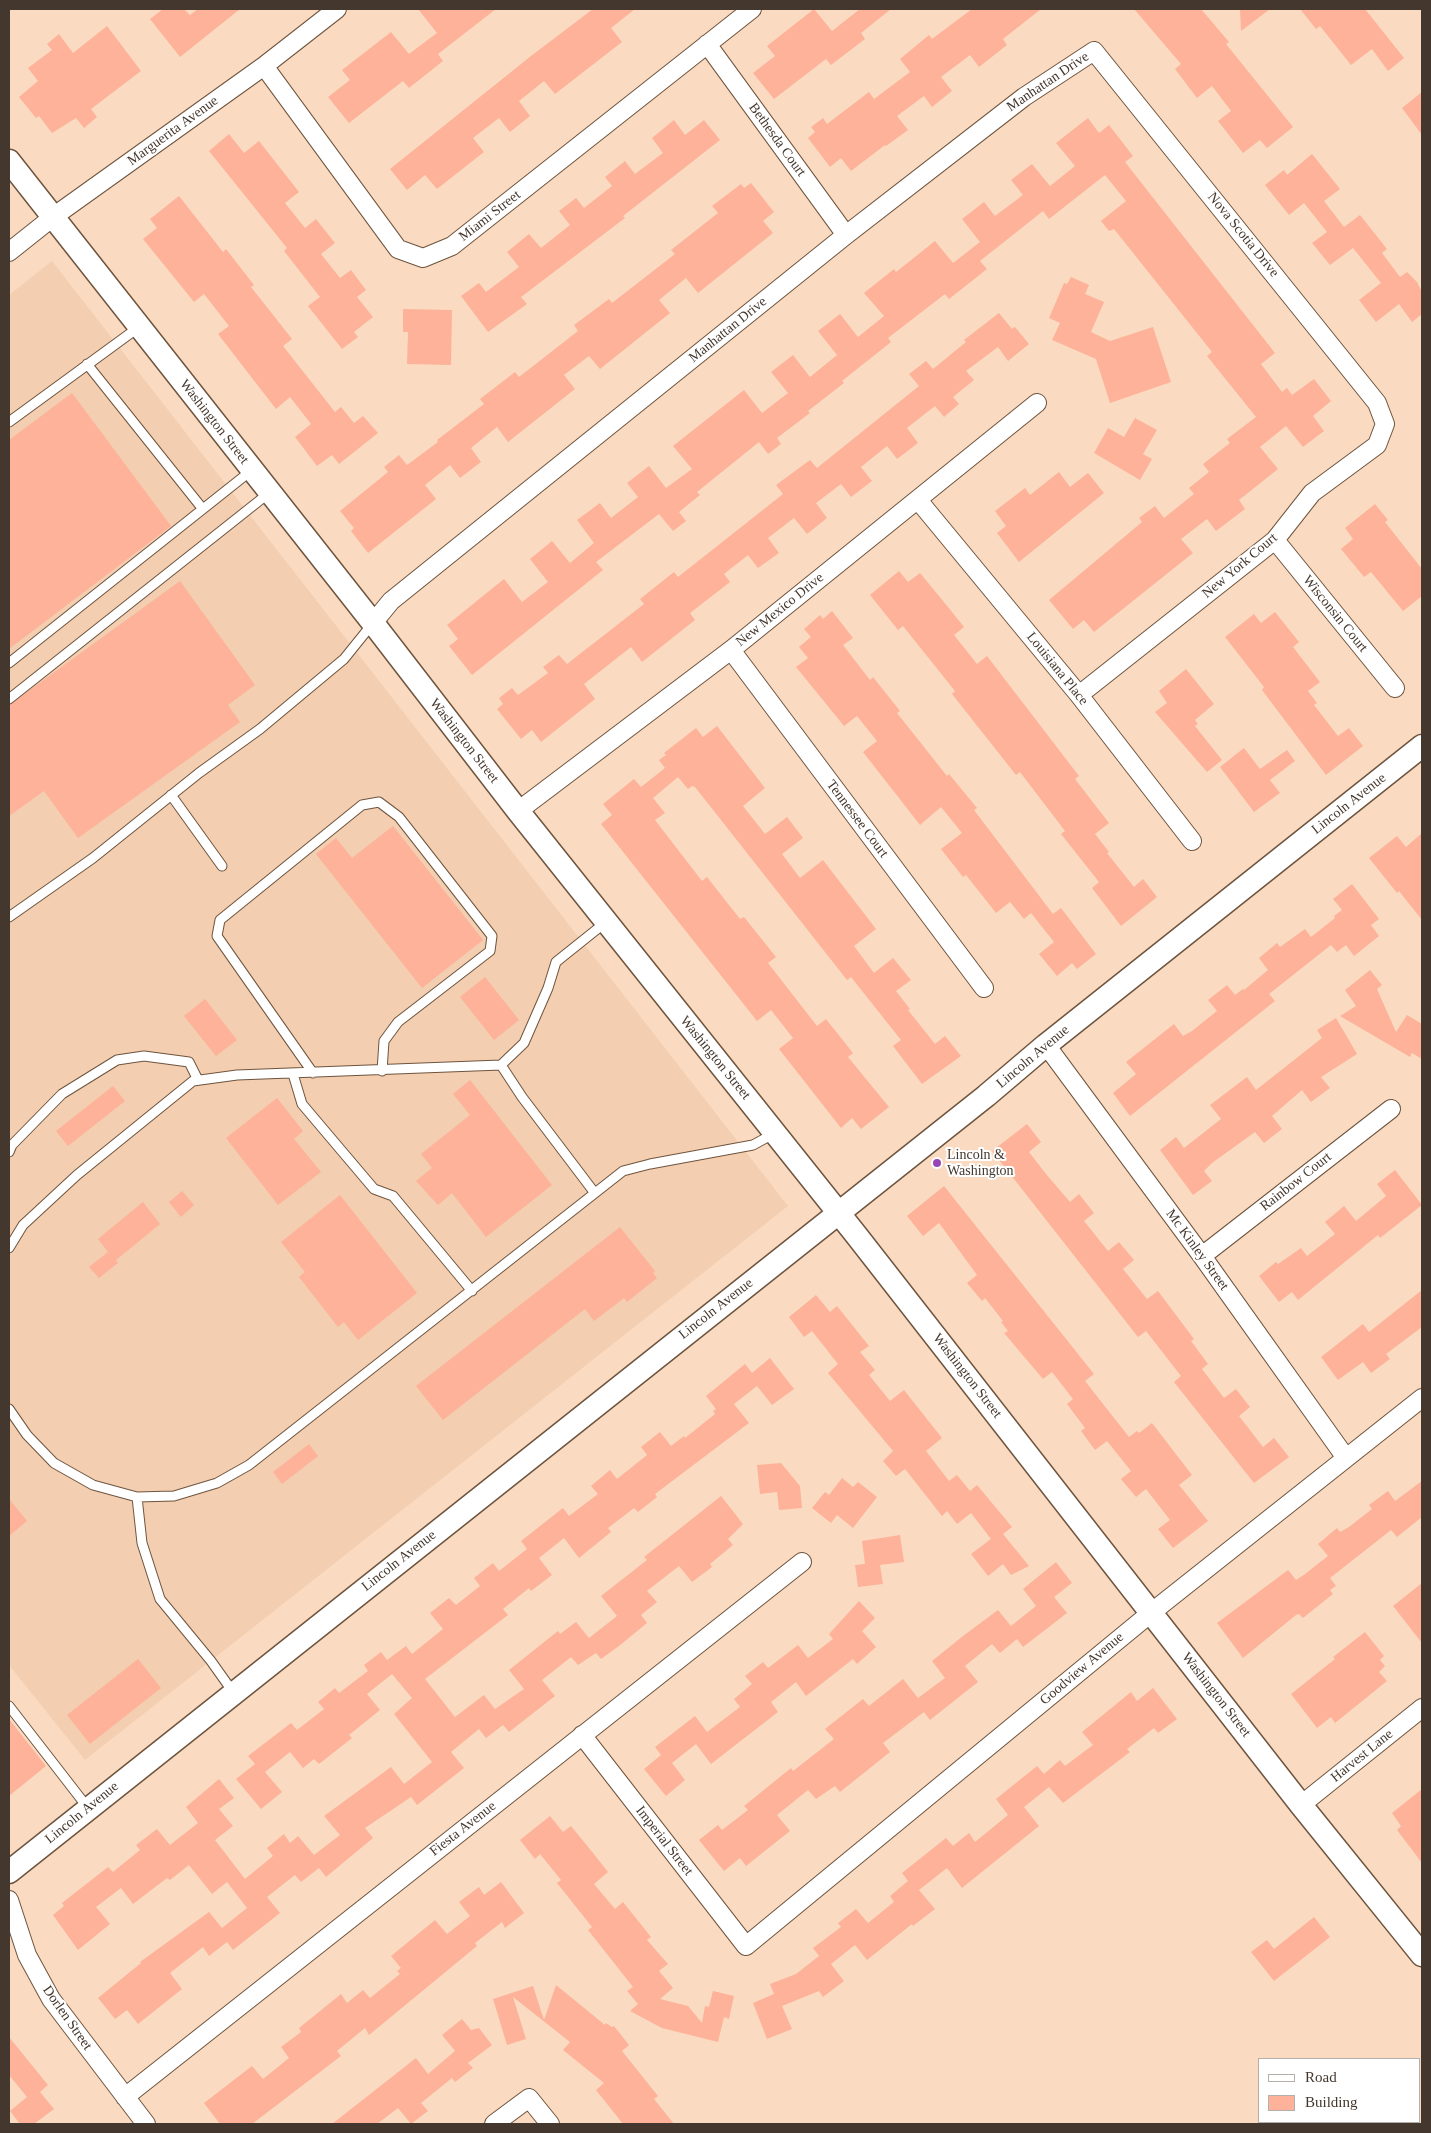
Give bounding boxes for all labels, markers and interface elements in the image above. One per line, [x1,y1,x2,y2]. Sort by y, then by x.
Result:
street label: Manhattan Drive [1004,48,1092,116]
street label: Marguerita Avenue [124,92,222,170]
street label: Bethesda Court [745,100,809,180]
street label: Miami Street [456,187,524,245]
street label: Nova Scotia Drive [1204,189,1282,281]
street label: Manhattan Drive [686,294,770,366]
street label: Washington Street [176,376,252,468]
street label: New York Court [1199,530,1281,602]
street label: New Mexico Drive [733,569,827,651]
street label: Wisconsin Court [1299,572,1371,656]
street label: Louisiana Place [1022,629,1092,709]
street label: Washington Street [426,695,502,787]
street label: Lincoln Avenue [1309,770,1389,838]
street label: Tennessee Court [822,777,892,861]
street label: Washington Street [676,1013,754,1103]
street label: Lincoln Avenue [993,1022,1073,1092]
place label: Lincoln & Washington [947,1147,1014,1180]
street label: Rainbow Court [1257,1149,1335,1215]
marker: Lincoln & Washington [931,1157,943,1169]
street label: Mc Kinley Street [1162,1206,1232,1294]
street label: Lincoln Avenue [676,1275,756,1343]
street label: Washington Street [929,1330,1005,1422]
street label: Lincoln Avenue [359,1527,439,1595]
street label: Goodview Avenue [1037,1629,1127,1709]
street label: Washington Street [1178,1649,1254,1741]
street label: Harvest Lane [1328,1726,1396,1786]
street label: Lincoln Avenue [42,1778,122,1848]
street label: Fiesta Avenue [427,1798,499,1860]
street label: Imperial Street [632,1803,696,1879]
street label: Dorlen Street [39,1982,95,2054]
legend [1258,2058,1421,2123]
text: Road [1305,2069,1337,2085]
text: Building [1305,2094,1358,2110]

